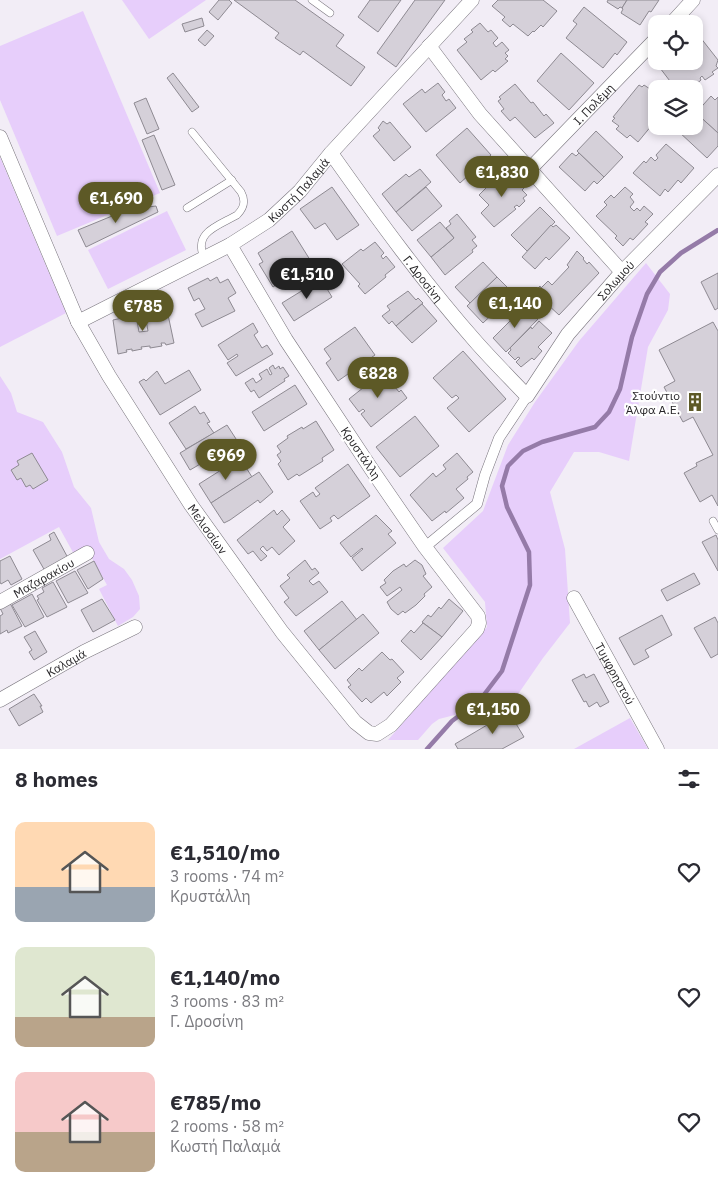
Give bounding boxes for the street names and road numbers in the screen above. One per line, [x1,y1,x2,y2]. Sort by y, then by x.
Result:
street label: Ι. Πολέμη [570,80,617,128]
street label: Κωστή Παλαμά [264,154,332,225]
street label: Γ. Δροσίνη [401,252,447,305]
street label: Σολωμού [594,257,637,303]
street label: Κρυστάλλη [338,424,384,482]
street label: Μελισσίων [185,501,231,557]
street label: Μαζαρακίου [10,554,77,601]
street label: Τυμφρηστού [592,640,638,707]
street label: Καλαμά [43,645,89,680]

